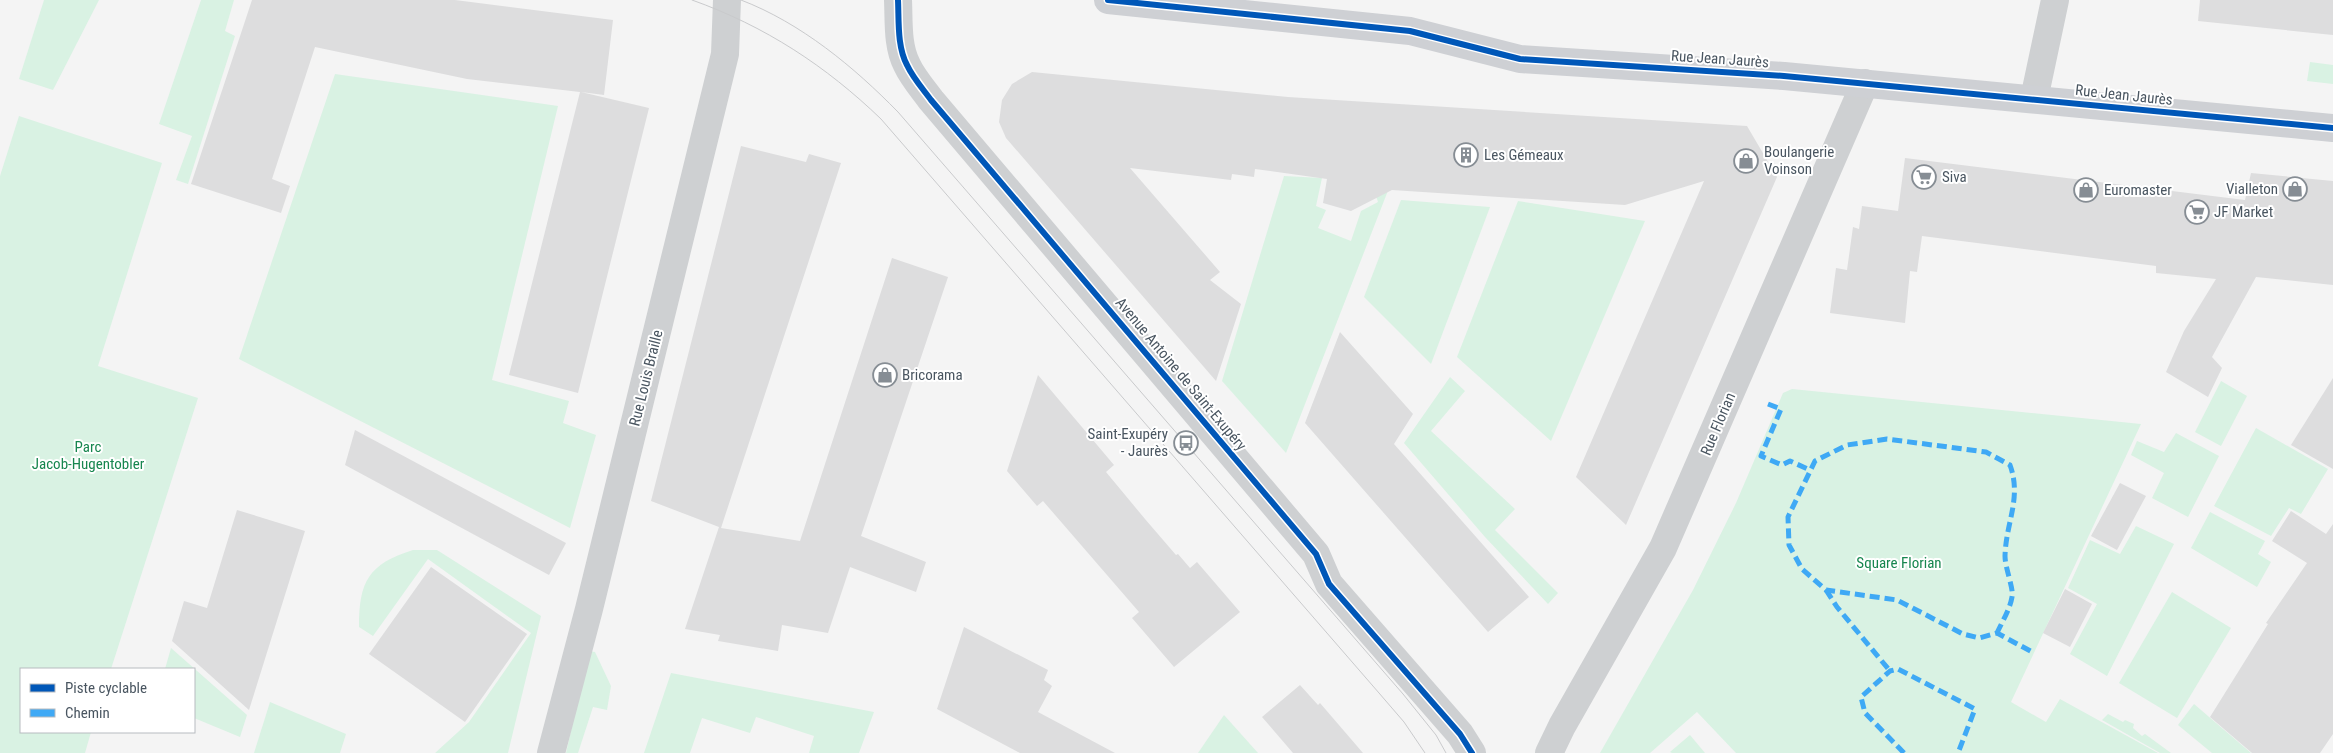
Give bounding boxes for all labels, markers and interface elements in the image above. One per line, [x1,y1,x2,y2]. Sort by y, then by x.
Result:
street label: Rue Jean Jaurès [1671,47,1770,71]
street label: Rue Jean Jaurès [2074,81,2174,109]
building icon: Les Gémeaux [1453,142,1479,168]
place label: Boulangerie Voinson [1764,143,1834,178]
place label: Les Gémeaux [1484,146,1564,164]
shop icon: Boulangerie Voinson [1733,148,1759,174]
supermarket icon: Siva [1911,164,1937,190]
place label: Siva [1942,168,1967,186]
shop icon: Vialleton [2282,176,2308,202]
shop icon: Euromaster [2073,177,2099,203]
place label: Vialleton [2226,180,2278,198]
place label: Euromaster [2104,181,2172,199]
supermarket icon: JF Market [2184,199,2210,225]
place label: JF Market [2214,203,2273,221]
street label: Avenue Antoine de Saint-Exupéry [1112,294,1250,454]
street label: Rue Louis Braille [625,328,667,428]
shop icon: Bricorama [872,362,898,388]
place label: Bricorama [902,366,963,384]
street label: Rue Florian [1697,390,1739,458]
place label: Saint-Exupéry - Jaurès [1087,425,1168,460]
bus stop icon: Saint-Exupéry - Jaurès [1173,430,1199,456]
park label: Parc Jacob-Hugentobler [32,438,145,473]
park label: Square Florian [1856,554,1942,572]
legend [20,668,195,733]
text: Piste cyclable [65,679,147,697]
text: Chemin [65,704,110,722]

